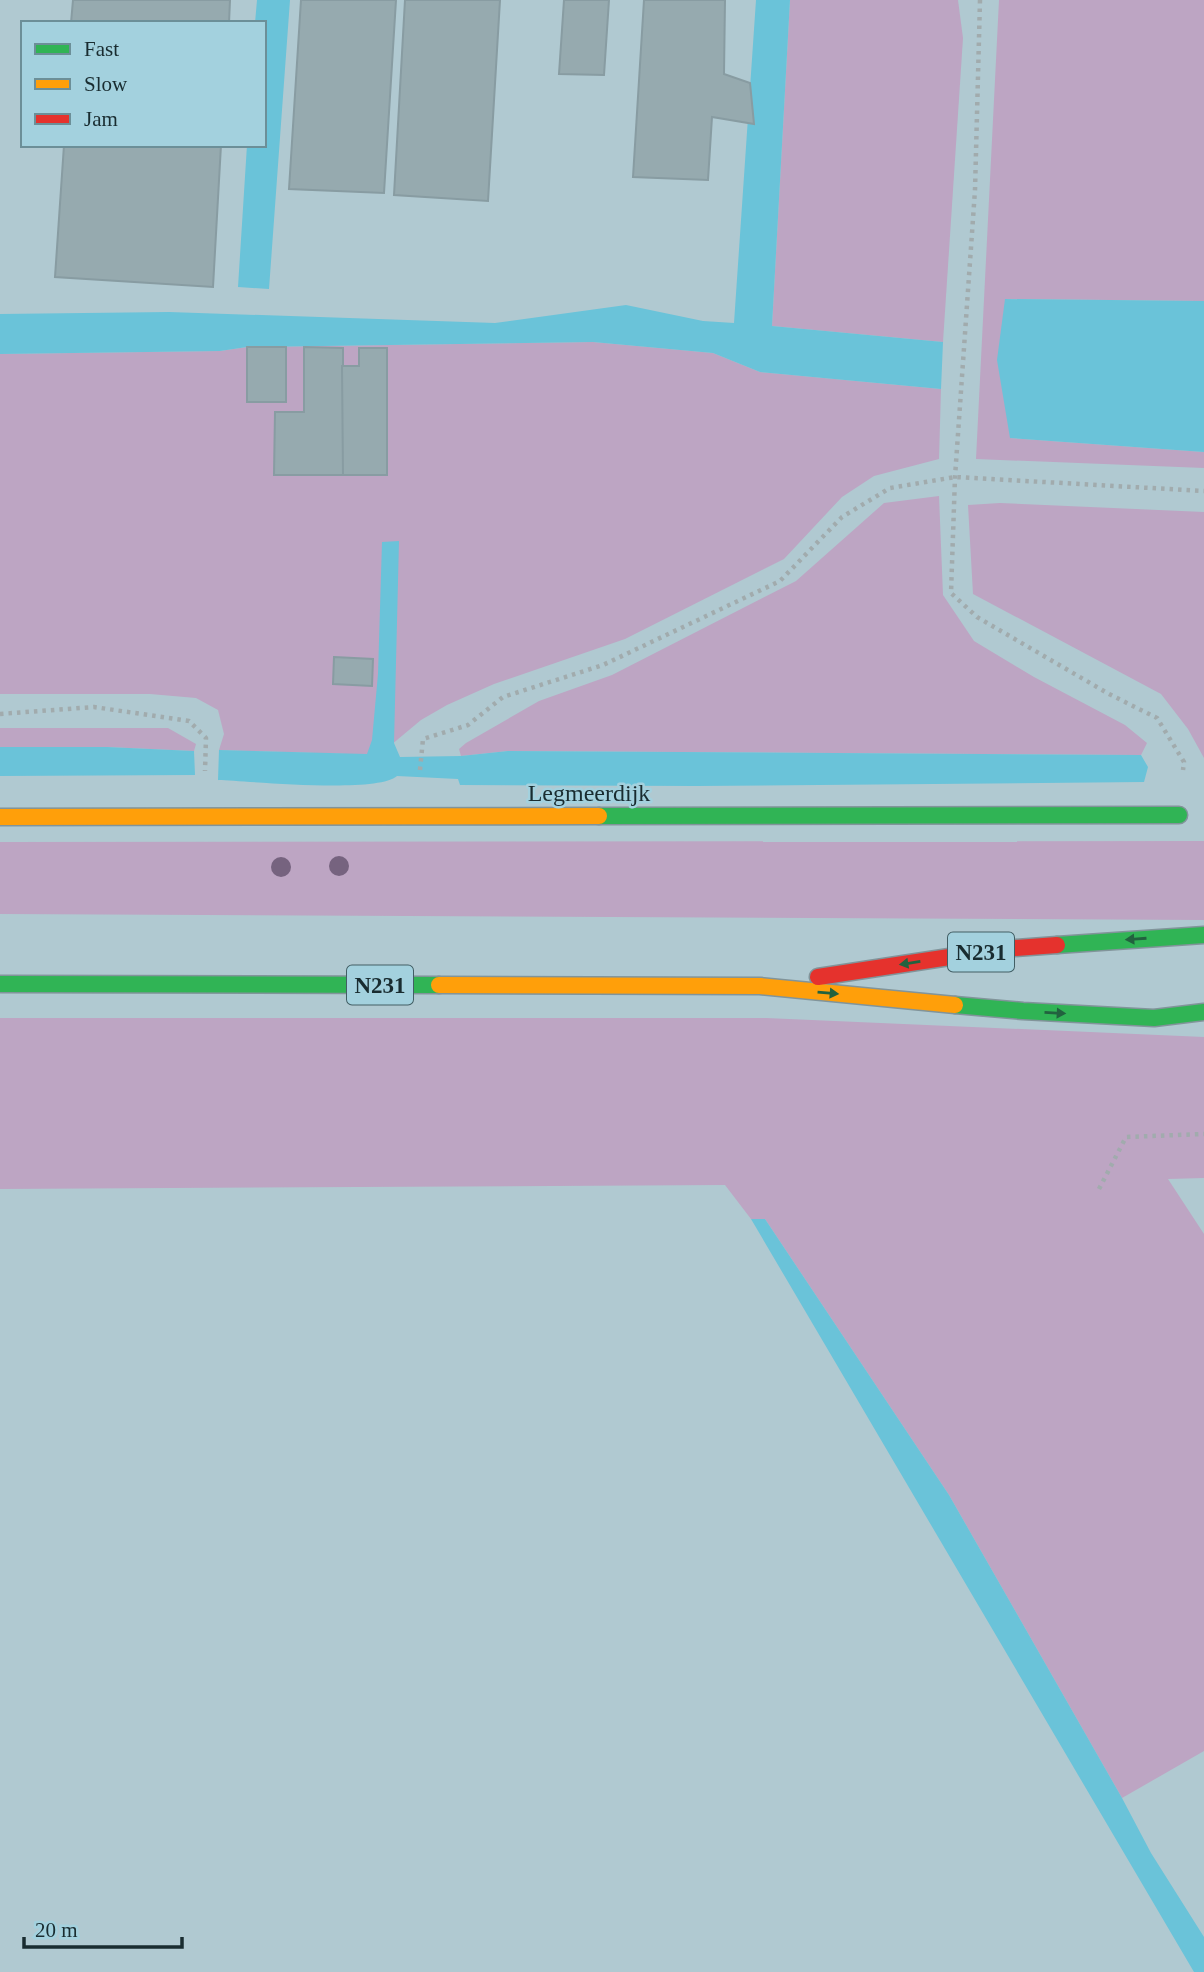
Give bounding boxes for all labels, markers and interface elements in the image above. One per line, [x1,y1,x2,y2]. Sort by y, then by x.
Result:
legend [21,21,266,147]
text: Fast [84,37,119,61]
text: Slow [84,72,128,96]
text: Jam [84,107,118,131]
street label: Legmeerdijk [528,780,650,806]
road number: N231 [948,932,1014,972]
one-way arrow [1125,934,1147,945]
one-way arrow [899,958,921,969]
road number: N231 [347,966,413,1004]
one-way arrow [818,988,840,999]
one-way arrow [1044,1008,1066,1019]
scale bar [24,1906,182,1950]
text: 20 m [35,1918,78,1942]

